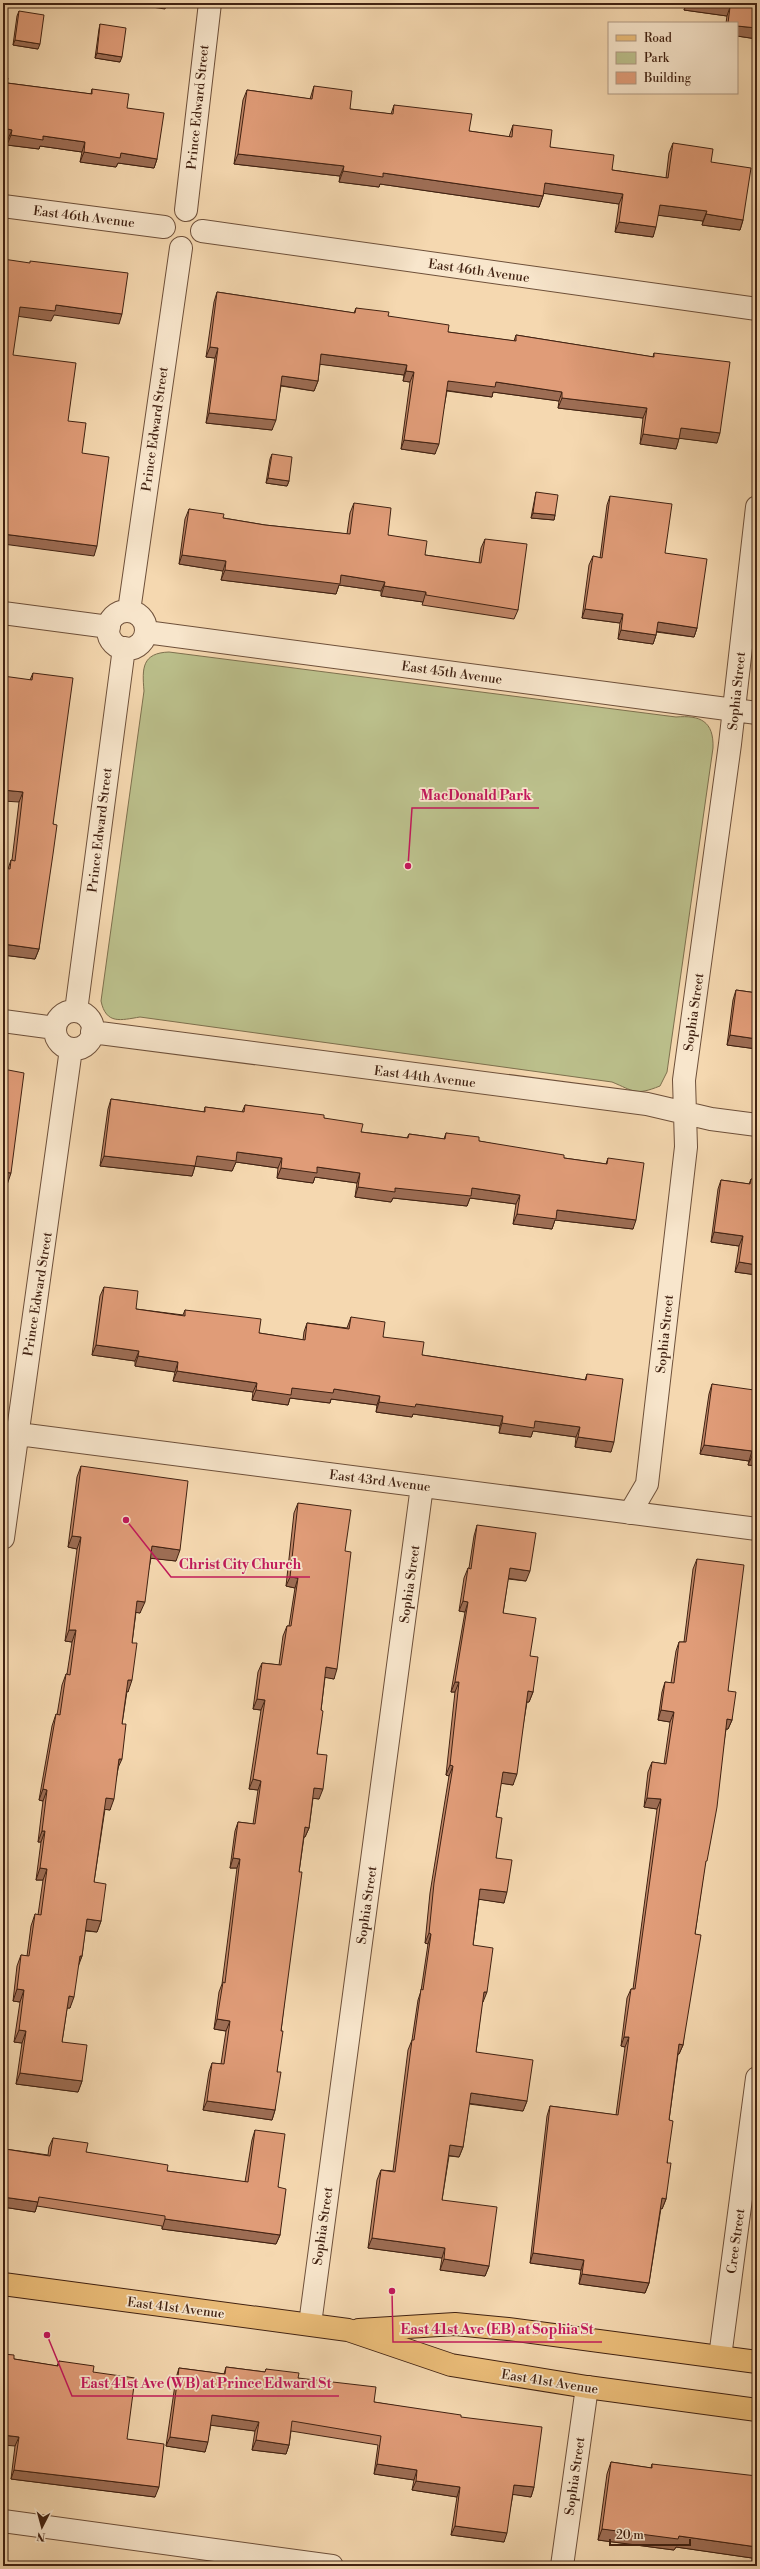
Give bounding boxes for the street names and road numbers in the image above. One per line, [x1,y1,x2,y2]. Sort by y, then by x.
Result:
street label: Prince Edward Street [183,43,213,170]
street label: East 46th Avenue [32,203,136,231]
street label: East 46th Avenue [427,256,531,286]
street label: Prince Edward Street [138,365,172,492]
street label: Sophia Street [725,651,749,731]
street label: East 45th Avenue [400,658,504,688]
street label: Prince Edward Street [84,766,116,893]
street label: Sophia Street [681,972,707,1052]
street label: East 44th Avenue [373,1063,477,1091]
street label: Prince Edward Street [20,1230,56,1357]
street label: Sophia Street [653,1294,677,1374]
street label: East 43rd Avenue [328,1467,432,1495]
street label: Sophia Street [397,1544,423,1624]
street label: Sophia Street [354,1865,380,1945]
street label: Sophia Street [310,2186,336,2266]
street label: Cree Street [724,2207,749,2275]
street label: East 41st Avenue [126,2294,226,2322]
street label: East 41st Avenue [500,2366,600,2398]
street label: Sophia Street [562,2436,588,2516]

